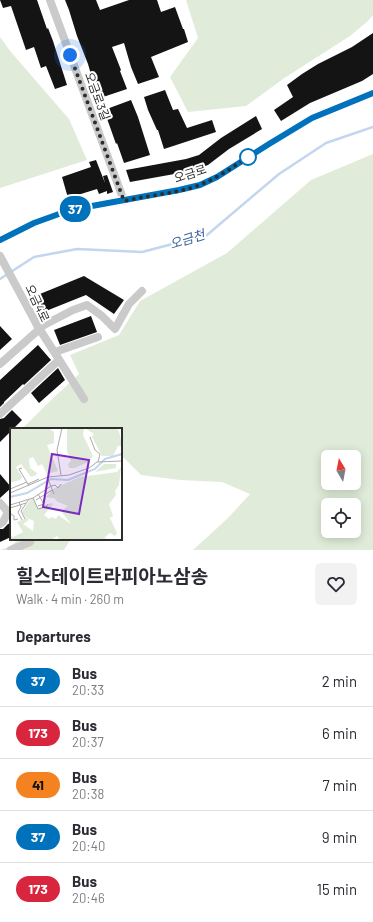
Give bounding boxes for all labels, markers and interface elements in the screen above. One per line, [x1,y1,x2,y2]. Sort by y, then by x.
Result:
your location [60,45,80,65]
street label: 오금로3길 [83,70,113,122]
unlabelled marker [239,148,257,166]
street label: 오금로 [172,161,208,185]
line badge: 37 [57,196,93,222]
text: 37 [68,200,82,217]
water label: 오금천 [167,226,207,252]
street label: 오금4로 [23,282,53,324]
inset map [10,428,122,540]
north arrow [321,450,361,490]
map controls [321,450,361,538]
button: locate [321,498,361,538]
button: heart [315,563,357,605]
text: 힐스테이트라피아노삼송 [16,564,208,587]
text: Walk · 4 min · 260 m [16,591,124,607]
text: Departures [16,627,91,645]
text: Bus [72,664,97,682]
text: 37 [31,672,45,689]
text: 2 min [322,672,357,690]
text: 20:33 [72,682,104,698]
text: Bus [72,716,97,734]
text: 173 [28,724,48,741]
text: 6 min [322,724,357,742]
text: 20:37 [72,734,104,750]
text: Bus [72,768,97,786]
text: 41 [32,776,44,793]
text: 7 min [323,776,357,794]
text: 20:38 [72,786,104,802]
text: Bus [72,820,97,838]
text: 37 [31,828,45,845]
text: 9 min [322,828,357,846]
text: 20:40 [72,838,105,854]
text: Bus [72,872,97,890]
text: 173 [28,880,48,897]
text: 15 min [317,880,357,898]
text: 20:46 [72,890,105,906]

